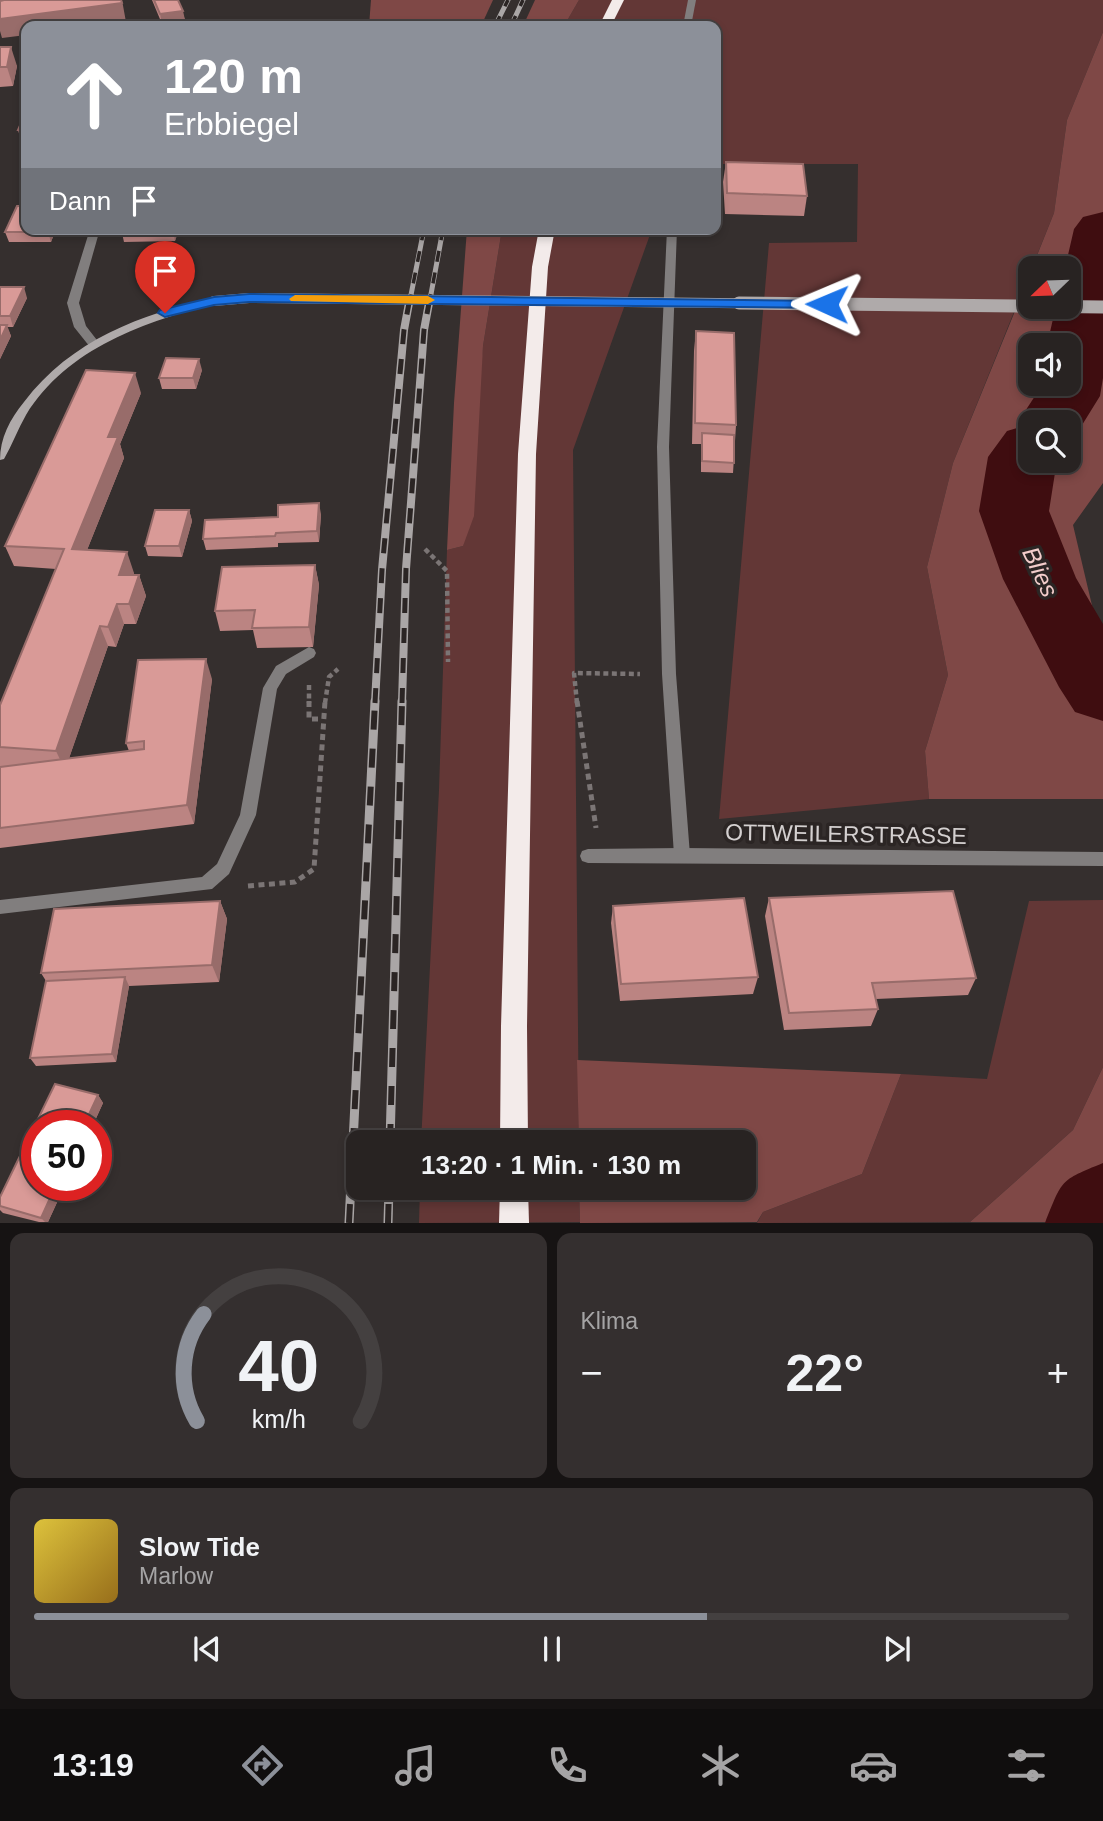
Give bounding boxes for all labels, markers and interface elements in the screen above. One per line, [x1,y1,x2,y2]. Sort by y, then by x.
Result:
icon: ahead [49,49,140,140]
text: 120 m [164,49,303,103]
text: Erbbiegel [164,106,299,142]
icon: arrive [125,182,163,220]
text: Dann [49,186,111,216]
pin [135,241,195,313]
icon: arrive [146,252,184,290]
north arrow [1018,256,1082,318]
map controls [1018,256,1081,473]
position arrow [790,267,864,341]
button: sound [1018,333,1081,396]
button: search [1018,410,1081,473]
water label: Blies [1017,543,1064,601]
street label: OTTWEILERSTRASSE [725,819,967,849]
speed limit sign: 50 [21,1110,112,1201]
text: 13:20 · 1 Min. · 130 m [421,1150,681,1180]
text: Klima [581,1308,638,1334]
text: 40 [238,1326,319,1407]
text: 22° [785,1344,864,1402]
text: − [581,1352,603,1394]
text: + [1047,1352,1069,1394]
text: km/h [251,1405,305,1433]
text: Slow Tide [139,1532,260,1562]
text: Marlow [139,1563,213,1589]
icon: previous [188,1630,226,1668]
icon: pause [533,1630,571,1668]
icon: next [878,1630,916,1668]
icon: directions [238,1741,287,1790]
icon: music [391,1741,440,1790]
icon: phone [543,1741,592,1790]
icon: climate [696,1741,745,1790]
icon: car [849,1741,898,1790]
icon: filters [1002,1741,1051,1790]
text: 13:19 [52,1747,134,1783]

